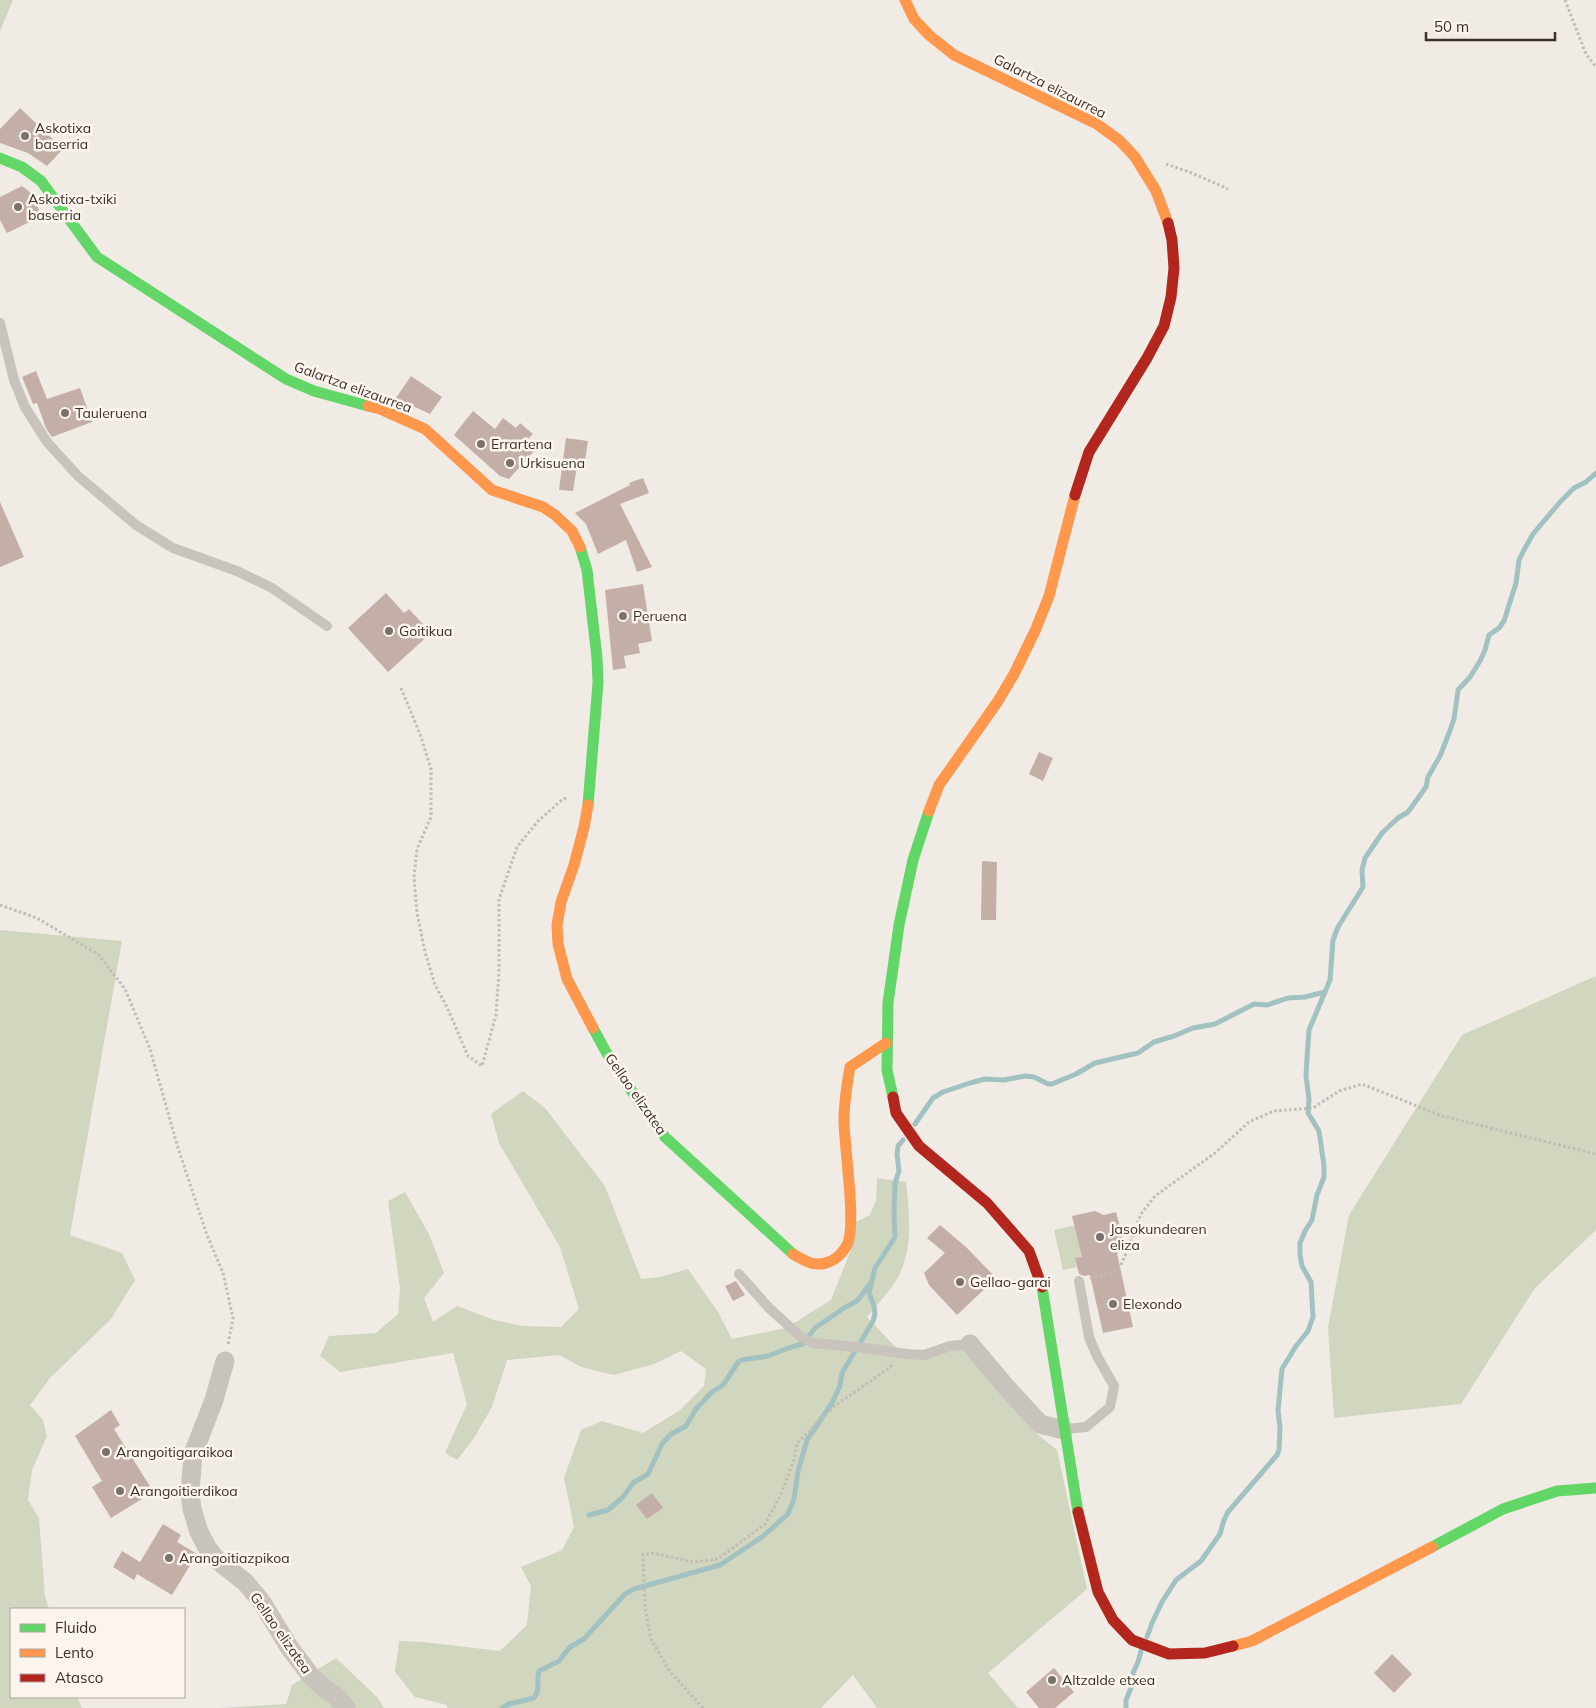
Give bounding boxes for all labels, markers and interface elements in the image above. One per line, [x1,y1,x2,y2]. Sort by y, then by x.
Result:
scale bar [1426,10,1555,42]
text: 50 m [1434,17,1469,36]
street label: Galartza elizaurrea [991,50,1109,122]
place label: Askotixa baserria [35,119,91,153]
marker: Askotixa baserria [19,130,31,142]
place label: Askotixa-txiki baserria [28,190,117,224]
marker: Askotixa-txiki baserria [12,201,24,213]
street label: Galartza elizaurrea [292,357,414,417]
place label: Tauleruena [75,404,147,422]
marker: Tauleruena [59,407,71,419]
place label: Errartena [491,435,552,453]
marker: Errartena [475,438,487,450]
place label: Urkisuena [520,454,585,472]
marker: Urkisuena [504,457,516,469]
place label: Peruena [633,607,687,625]
marker: Peruena [617,610,629,622]
place label: Goitikua [399,622,452,640]
marker: Goitikua [383,625,395,637]
street label: Gellao elizatea [601,1050,671,1138]
place label: Jasokundearen eliza [1110,1220,1207,1254]
marker: Jasokundearen eliza [1094,1231,1106,1243]
place label: Gellao-garai [970,1273,1051,1291]
marker: Gellao-garai [954,1276,966,1288]
place label: Elexondo [1123,1295,1182,1313]
marker: Elexondo [1107,1298,1119,1310]
place label: Arangoitigaraikoa [116,1443,233,1461]
marker: Arangoitigaraikoa [100,1446,112,1458]
place label: Arangoitierdikoa [130,1482,238,1500]
marker: Arangoitierdikoa [114,1485,126,1497]
place label: Arangoitiazpikoa [179,1549,290,1567]
marker: Arangoitiazpikoa [163,1552,175,1564]
street label: Gellao elizatea [246,1589,316,1677]
legend [10,1608,185,1698]
text: Fluido [55,1618,97,1637]
text: Lento [55,1643,94,1662]
text: Atasco [55,1668,103,1687]
place label: Altzalde etxea [1062,1671,1155,1689]
marker: Altzalde etxea [1046,1674,1058,1686]

